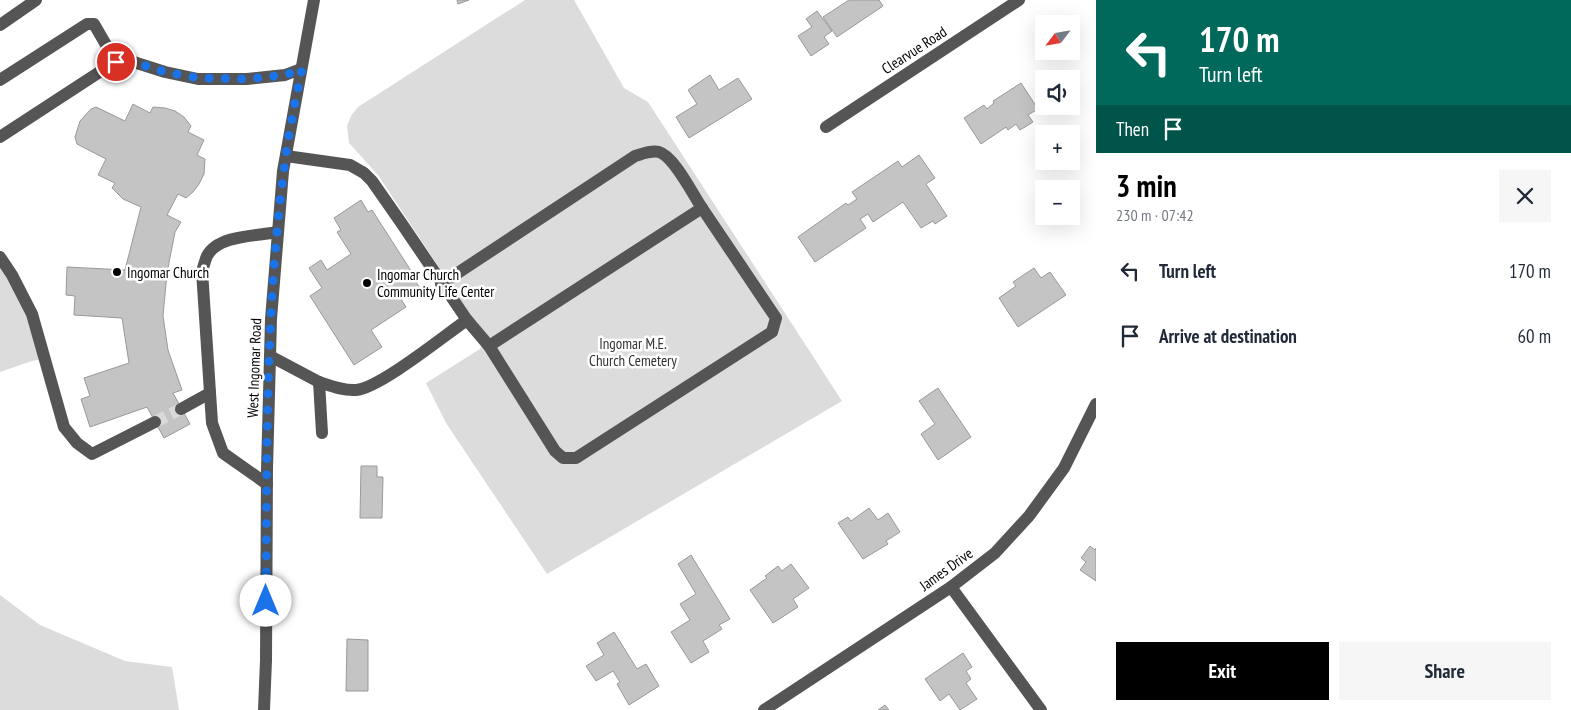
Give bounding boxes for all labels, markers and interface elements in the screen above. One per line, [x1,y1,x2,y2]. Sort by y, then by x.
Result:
north arrow [1035,15,1080,60]
map controls [1035,15,1080,225]
text: 170 m [1199,16,1280,62]
icon: left [1116,20,1181,85]
street label: Clearvue Road [878,22,950,78]
pin [95,41,137,83]
icon: arrive [102,48,130,76]
text: Turn left [1199,60,1263,88]
button: sound [1035,70,1080,115]
icon: arrive [1159,115,1187,143]
text: Then [1116,117,1149,141]
button: + [1035,125,1080,170]
text: 3 min [1116,166,1177,205]
button: close [1499,170,1551,222]
button: − [1035,180,1080,225]
text: 230 m · 07:42 [1116,205,1194,225]
icon: left [1116,257,1144,285]
text: Turn left [1159,259,1216,283]
text: 170 m [1509,259,1551,283]
place label: Ingomar Church [127,263,209,282]
place label: Ingomar Church Community Life Center [377,265,495,301]
marker: Ingomar Church [111,266,123,278]
marker: Ingomar Church Community Life Center [361,277,373,289]
street label: West Ingomar Road [243,318,265,418]
icon: arrive [1116,322,1144,350]
text: Arrive at destination [1159,324,1297,348]
text: 60 m [1518,324,1551,348]
park label: Ingomar M.E. Church Cemetery [589,334,677,370]
street label: James Drive [915,543,976,595]
position arrow [239,574,291,626]
button: Exit [1116,642,1329,700]
button: Share [1339,642,1551,700]

